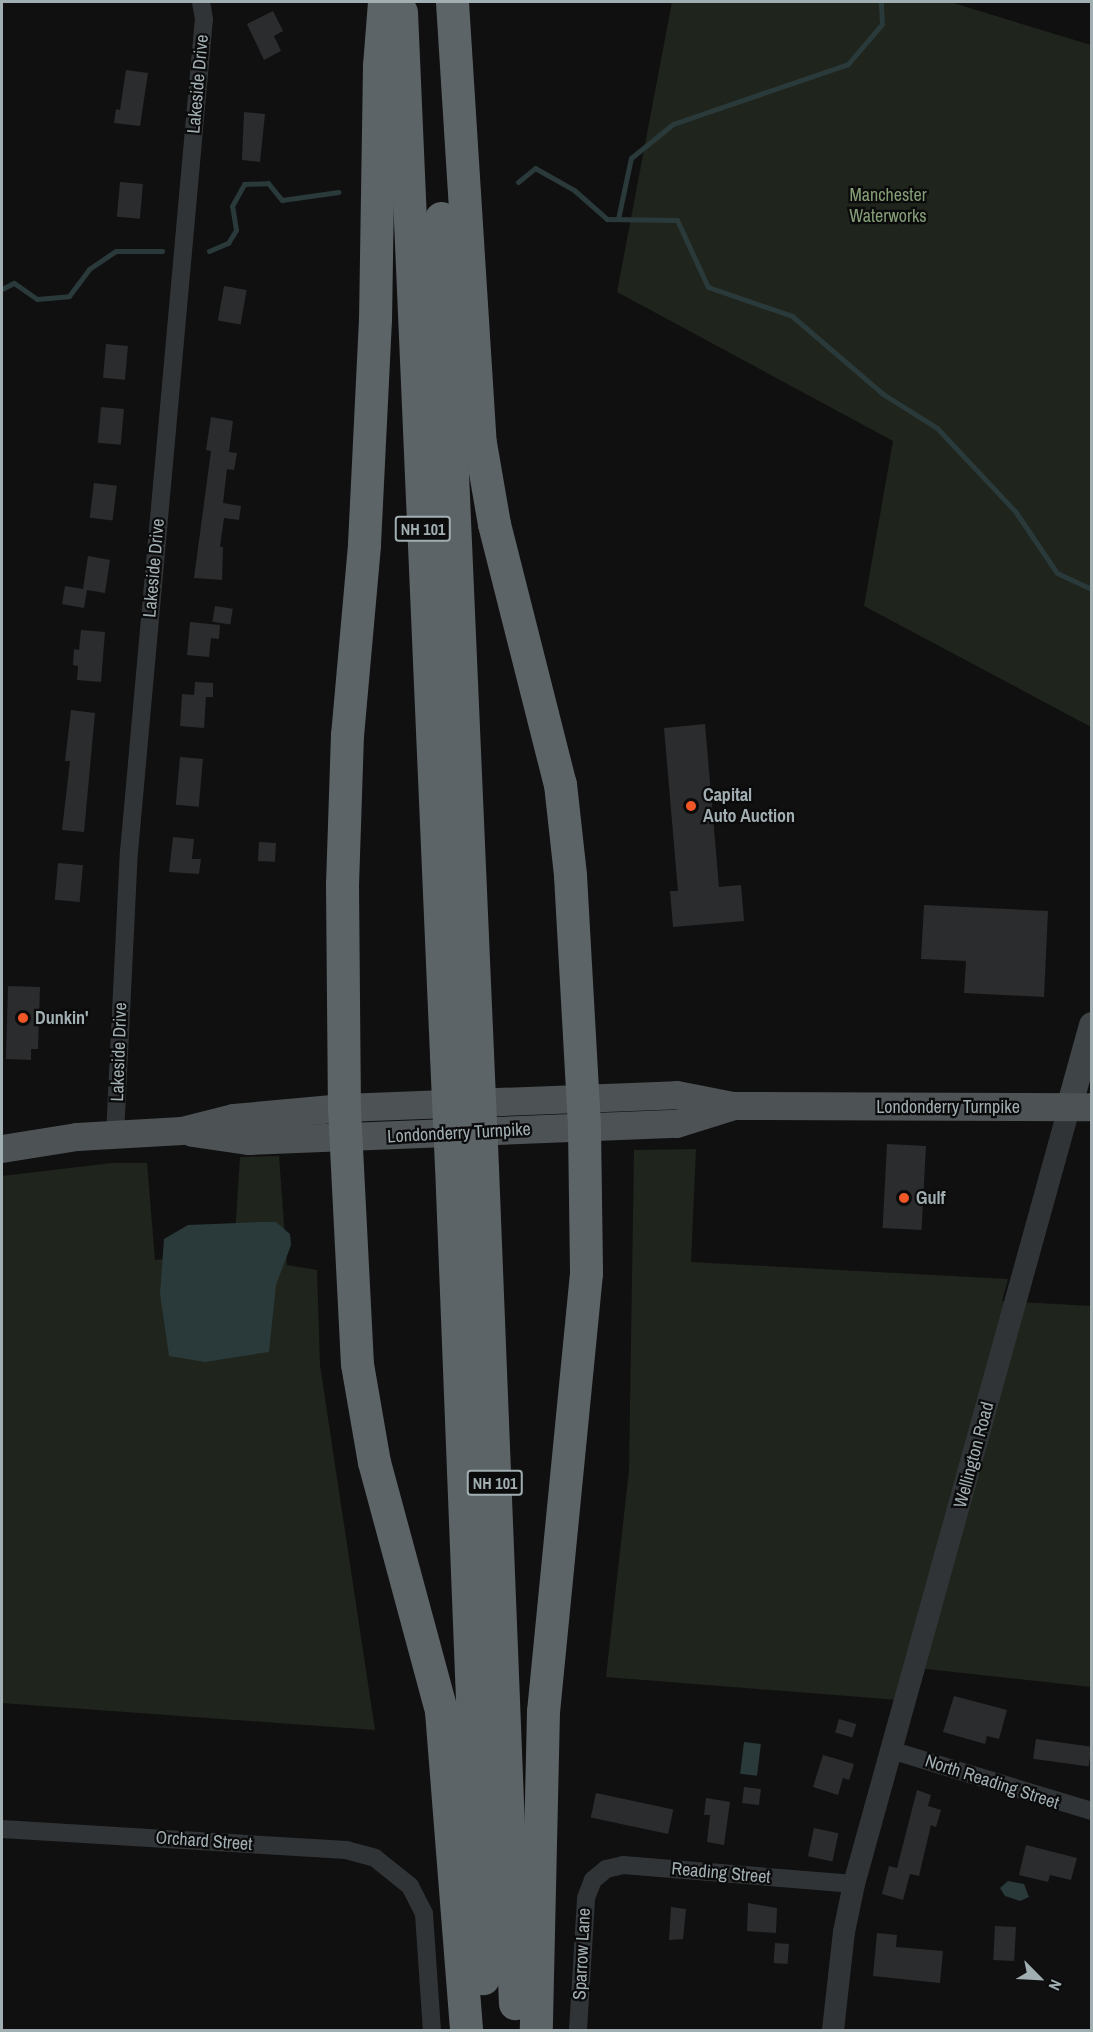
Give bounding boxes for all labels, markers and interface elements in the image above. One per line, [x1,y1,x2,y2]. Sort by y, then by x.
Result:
street label: Lakeside Drive [183,34,213,134]
park label: Manchester Waterworks [849,185,927,228]
road number: NH 101 [394,516,452,542]
street label: Lakeside Drive [139,518,169,618]
place label: Capital Auto Auction [703,785,796,828]
marker: Capital Auto Auction [684,799,698,813]
street label: Lakeside Drive [106,1002,132,1102]
place label: Dunkin' [35,1007,89,1029]
marker: Dunkin' [16,1011,30,1025]
street label: Londonderry Turnpike [876,1096,1020,1118]
street label: Londonderry Turnpike [387,1118,531,1148]
place label: Gulf [916,1187,946,1209]
marker: Gulf [897,1191,911,1205]
street label: Wellington Road [949,1400,999,1510]
road number: NH 101 [466,1470,524,1496]
street label: North Reading Street [922,1750,1062,1814]
street label: Orchard Street [155,1827,253,1855]
street label: Reading Street [671,1858,771,1888]
street label: Sparrow Lane [569,1908,595,2000]
north arrow [1009,1948,1069,2008]
text: N [1043,1977,1067,1994]

